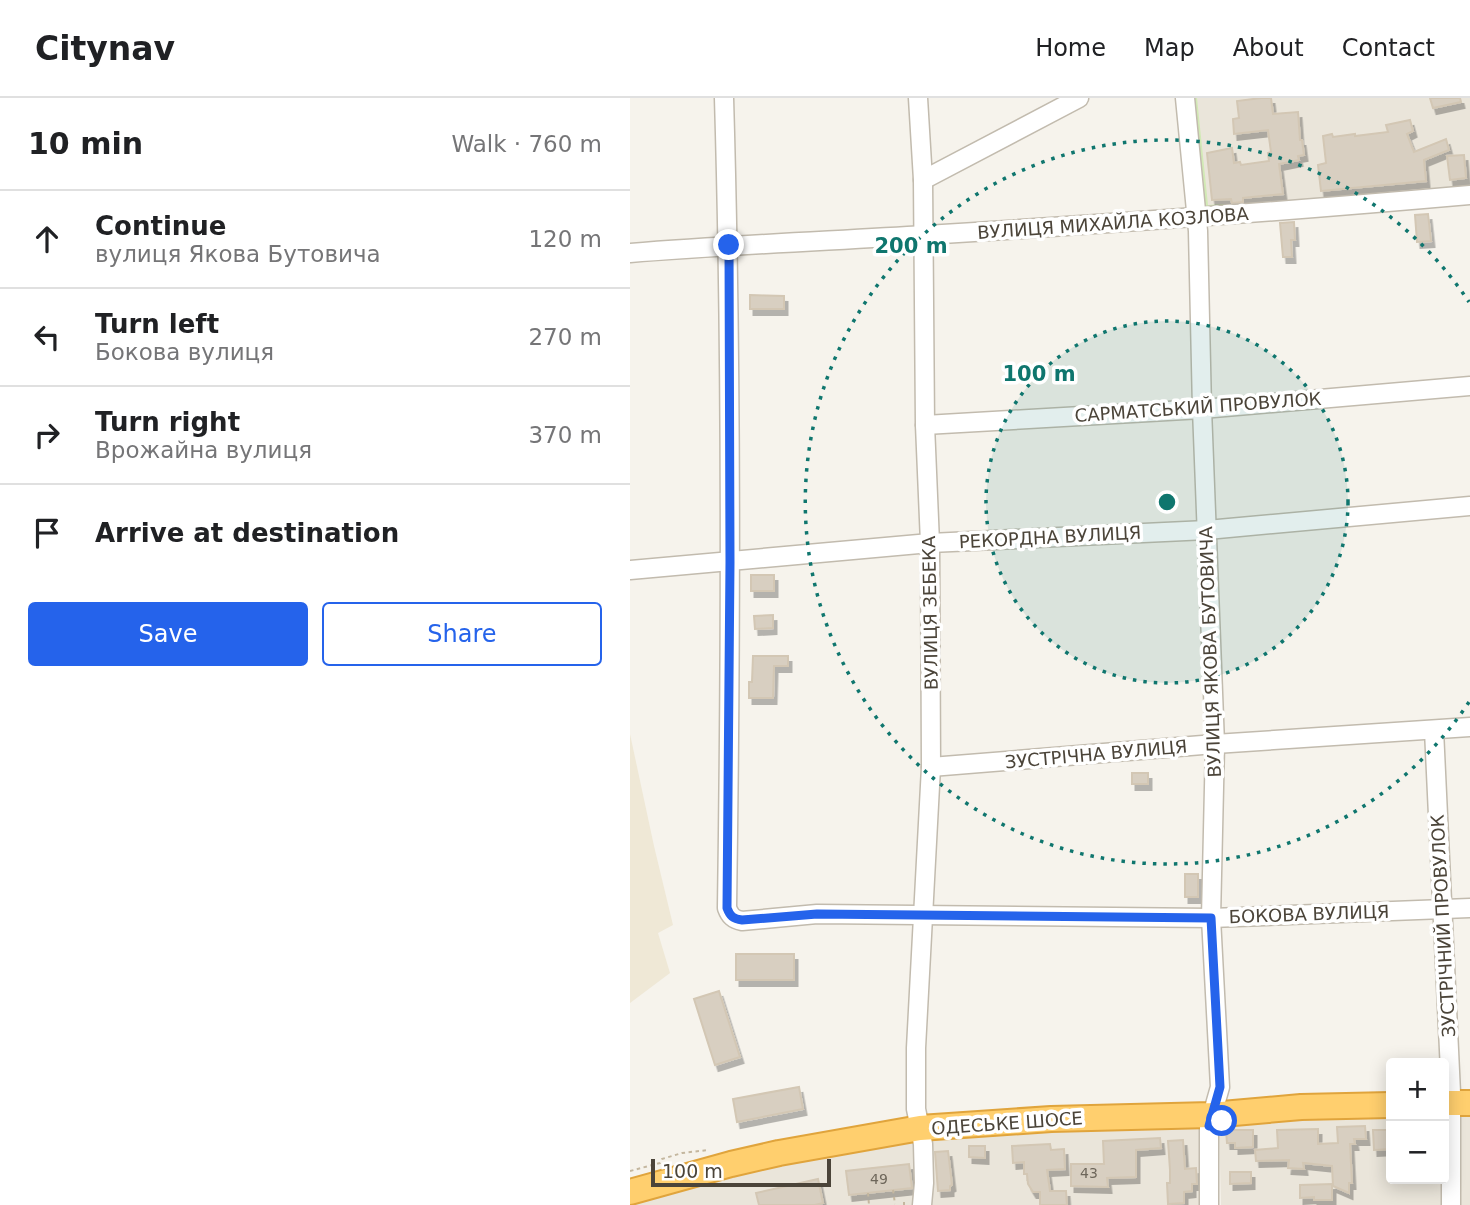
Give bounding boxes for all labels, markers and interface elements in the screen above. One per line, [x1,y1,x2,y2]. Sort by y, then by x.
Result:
text: Citynav [35,29,175,68]
text: Home [1035,34,1106,62]
text: Map [1144,34,1195,62]
text: About [1233,34,1304,62]
text: Contact [1342,34,1435,62]
text: 10 min [28,126,143,161]
text: Walk · 760 m [451,131,602,157]
street label: ВУЛИЦЯ МИХАЙЛА КОЗЛОВА [977,203,1250,243]
text: Continue [95,211,226,241]
icon: ahead [28,220,66,258]
text: 120 m [528,226,602,252]
route end [713,229,744,260]
text: 200 m [874,234,948,258]
text: вулиця Якова Бутовича [95,241,381,267]
text: Turn left [95,309,219,339]
icon: left [28,318,66,356]
text: 270 m [528,324,602,350]
text: Бокова вулиця [95,339,274,365]
text: 100 m [1002,362,1076,386]
street label: САРМАТСЬКИЙ ПРОВУЛОК [1074,388,1322,426]
text: Turn right [95,407,240,437]
icon: right [28,416,66,454]
text: 370 m [528,422,602,448]
text: Врожайна вулиця [95,437,312,463]
centre of rings [1155,490,1179,514]
icon: arrive [28,514,66,552]
text: Arrive at destination [95,518,399,548]
street label: РЕКОРДНА ВУЛИЦЯ [958,522,1142,552]
street label: ВУЛИЦЯ ЯКОВА БУТОВИЧА [1195,525,1225,778]
street label: ВУЛИЦЯ ЗЕБЕКА [918,535,942,690]
button: Save [28,602,308,666]
button: Share [322,602,602,666]
street label: ЗУСТРІЧНА ВУЛИЦЯ [1004,736,1188,772]
street label: ЗУСТРІЧНИЙ ПРОВУЛОК [1427,814,1459,1038]
street label: БОКОВА ВУЛИЦЯ [1228,901,1390,927]
map controls [1386,1058,1449,1184]
button: + [1386,1058,1449,1121]
route start [1206,1105,1237,1136]
street label: ОДЕСЬКЕ ШОСЕ [931,1107,1083,1139]
button: − [1386,1121,1449,1184]
scale bar [651,1156,831,1188]
text: 100 m [662,1160,723,1182]
house number: 43 [1080,1165,1098,1181]
house number: 49 [870,1171,888,1187]

